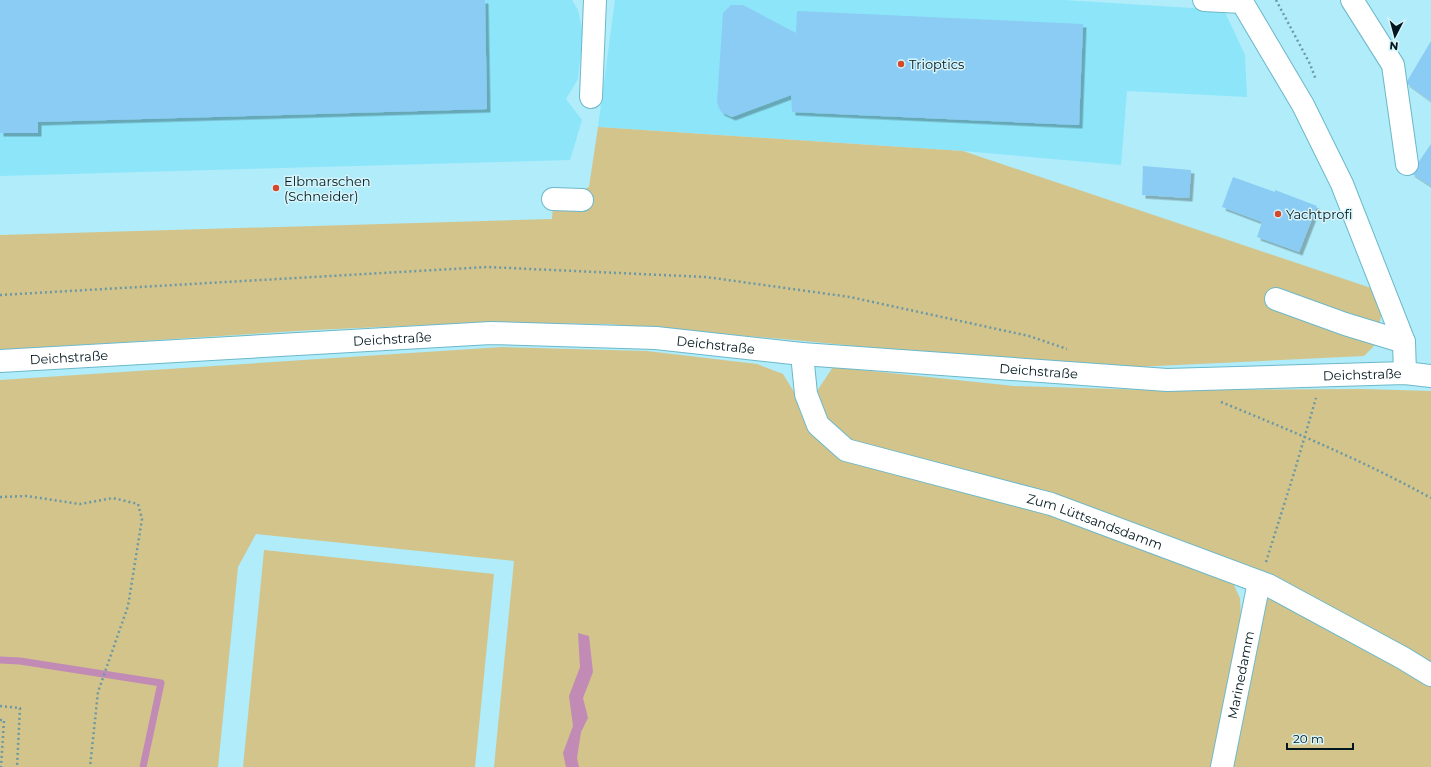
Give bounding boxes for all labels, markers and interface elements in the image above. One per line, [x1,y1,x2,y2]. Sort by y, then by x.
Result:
north arrow [1375,16,1415,56]
text: N [1389,39,1399,53]
place label: Trioptics [909,56,964,72]
marker: Trioptics [896,59,906,69]
place label: Elbmarschen (Schneider) [284,173,371,204]
marker: Elbmarschen (Schneider) [271,183,281,193]
place label: Yachtprofi [1286,206,1352,222]
marker: Yachtprofi [1273,209,1283,219]
street label: Deichstraße [353,328,432,349]
street label: Deichstraße [676,332,756,357]
street label: Deichstraße [29,347,109,367]
street label: Deichstraße [999,360,1079,382]
street label: Deichstraße [1323,365,1402,383]
street label: Zum Lüttsandsdamm [1025,490,1165,553]
street label: Marinedamm [1224,629,1257,720]
scale bar [1287,725,1353,751]
text: 20 m [1293,731,1324,746]

